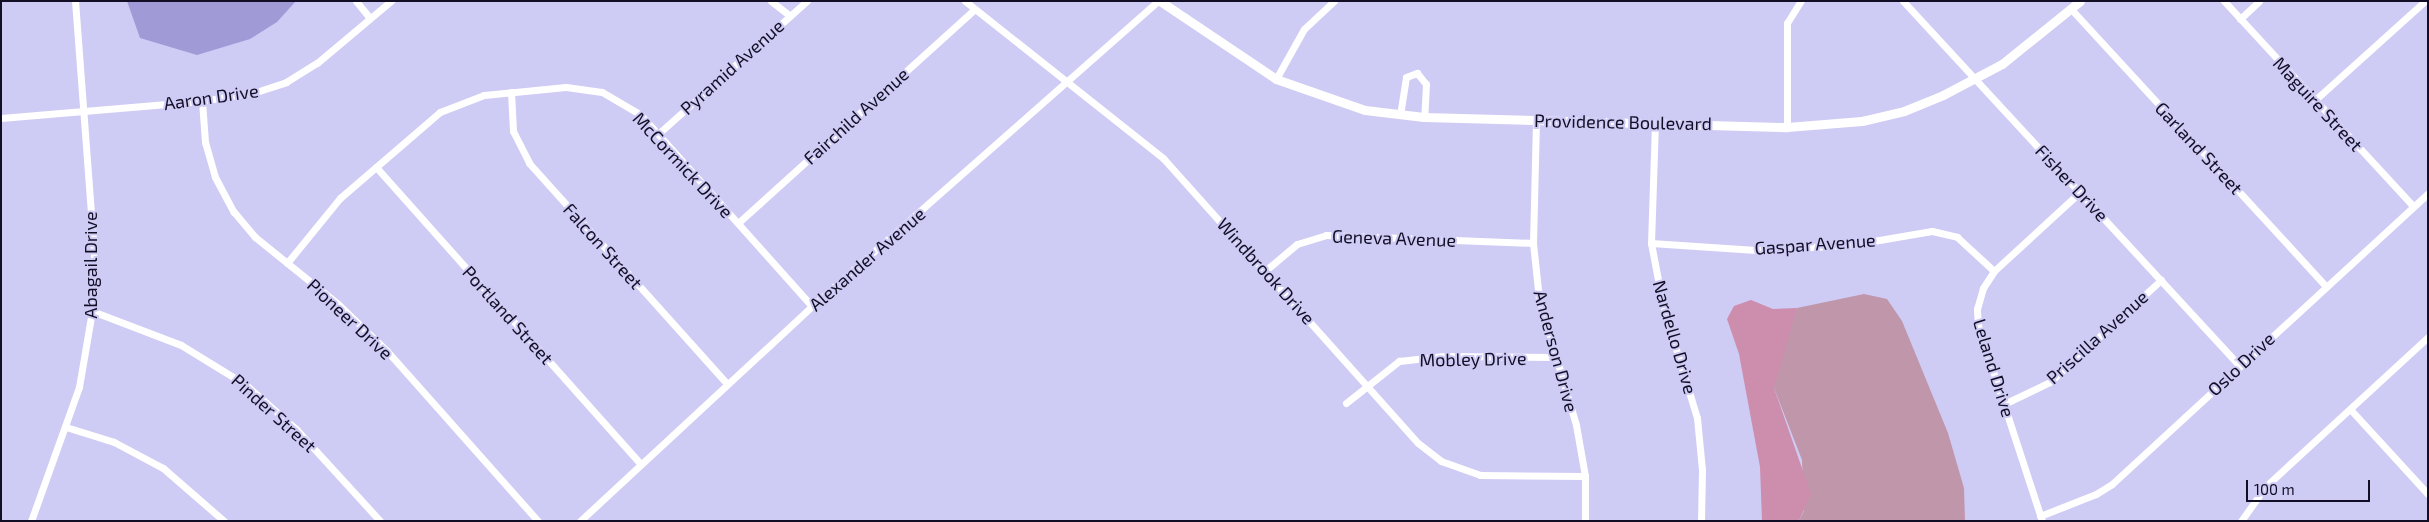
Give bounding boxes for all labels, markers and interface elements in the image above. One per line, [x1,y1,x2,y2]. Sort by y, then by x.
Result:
street label: Pyramid Avenue [676,15,788,119]
street label: Maguire Street [2269,52,2367,156]
street label: Fairchild Avenue [799,63,913,169]
street label: Aaron Drive [162,80,260,114]
street label: Garland Street [2151,97,2247,199]
street label: McCormick Drive [628,107,738,223]
street label: Providence Boulevard [1534,110,1712,134]
street label: Fisher Drive [2031,140,2113,226]
street label: Falcon Street [559,199,647,293]
street label: Alexander Avenue [804,202,930,316]
street label: Abagail Drive [79,211,101,319]
street label: Windbrook Drive [1213,213,1319,329]
street label: Geneva Avenue [1331,225,1457,251]
street label: Gaspar Avenue [1753,229,1877,259]
street label: Portland Street [458,261,558,369]
street label: Pioneer Drive [303,274,397,364]
street label: Nardello Drive [1648,278,1702,396]
street label: Priscilla Avenue [2042,286,2152,388]
street label: Anderson Drive [1529,288,1583,414]
street label: Leland Drive [1969,316,2019,420]
street label: Oslo Drive [2203,328,2279,400]
street label: Mobley Drive [1419,347,1527,371]
street label: Pinder Street [227,369,321,457]
scale bar [2249,470,2373,502]
text: 100 m [2254,480,2295,498]

